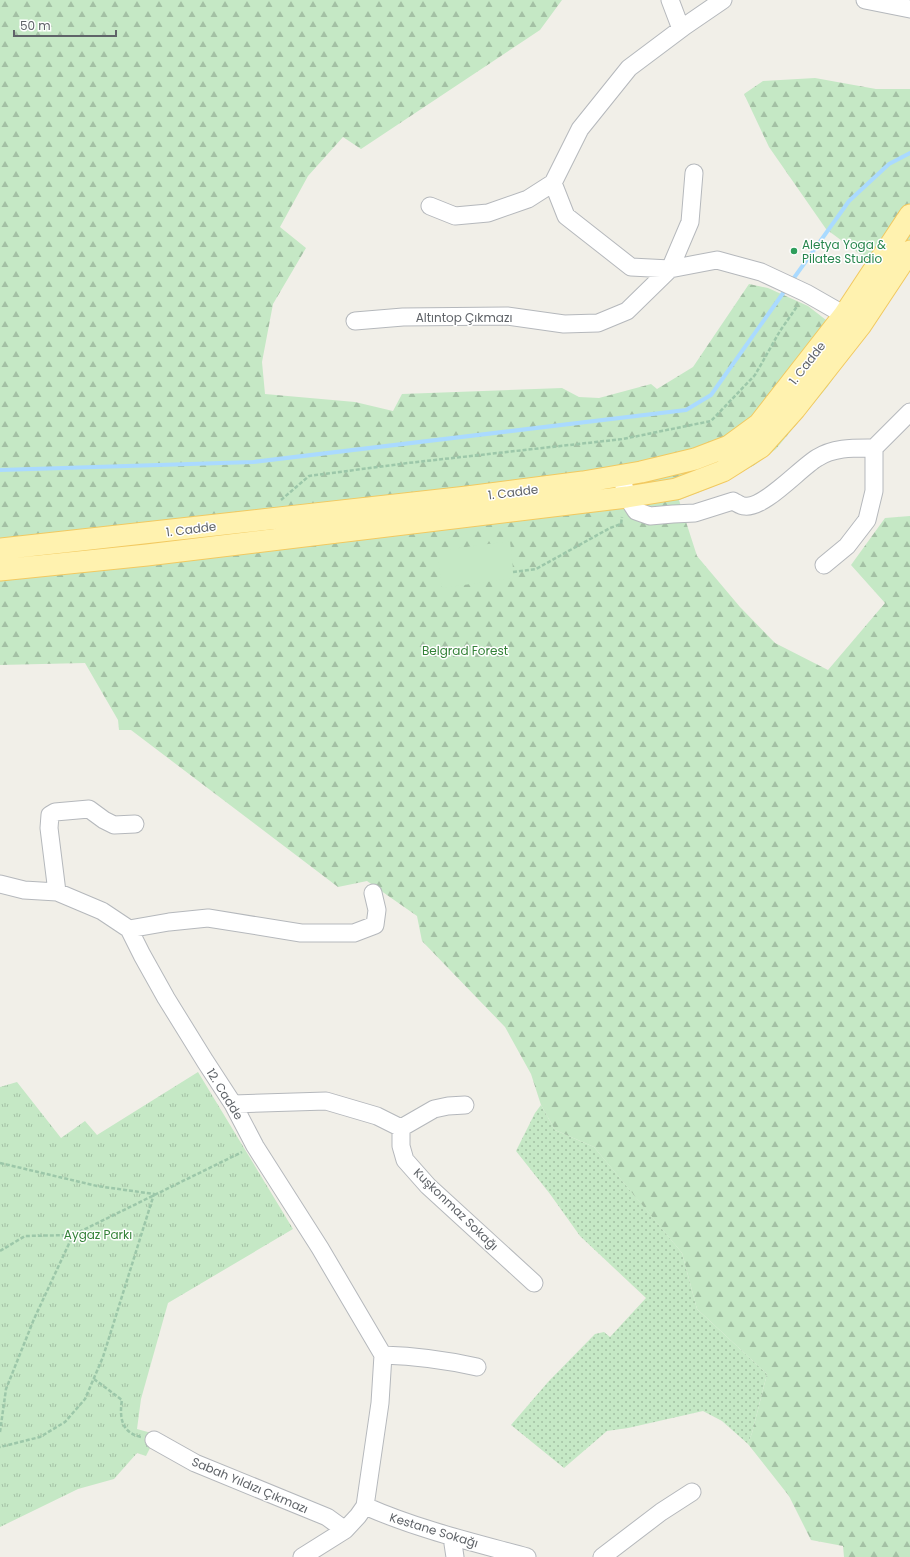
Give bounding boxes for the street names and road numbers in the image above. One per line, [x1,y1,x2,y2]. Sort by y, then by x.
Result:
street label: Altıntop Çıkmazı [416,309,512,326]
street label: 1. Cadde [785,338,829,388]
street label: 1. Cadde [487,480,539,504]
street label: 1. Cadde [165,517,217,541]
street label: 12. Cadde [203,1065,247,1123]
street label: Kuşkonmaz Sokağı [410,1164,502,1254]
street label: Sabah Yıldızı Çıkmazı [189,1453,311,1517]
street label: Kestane Sokağı [388,1508,480,1552]

